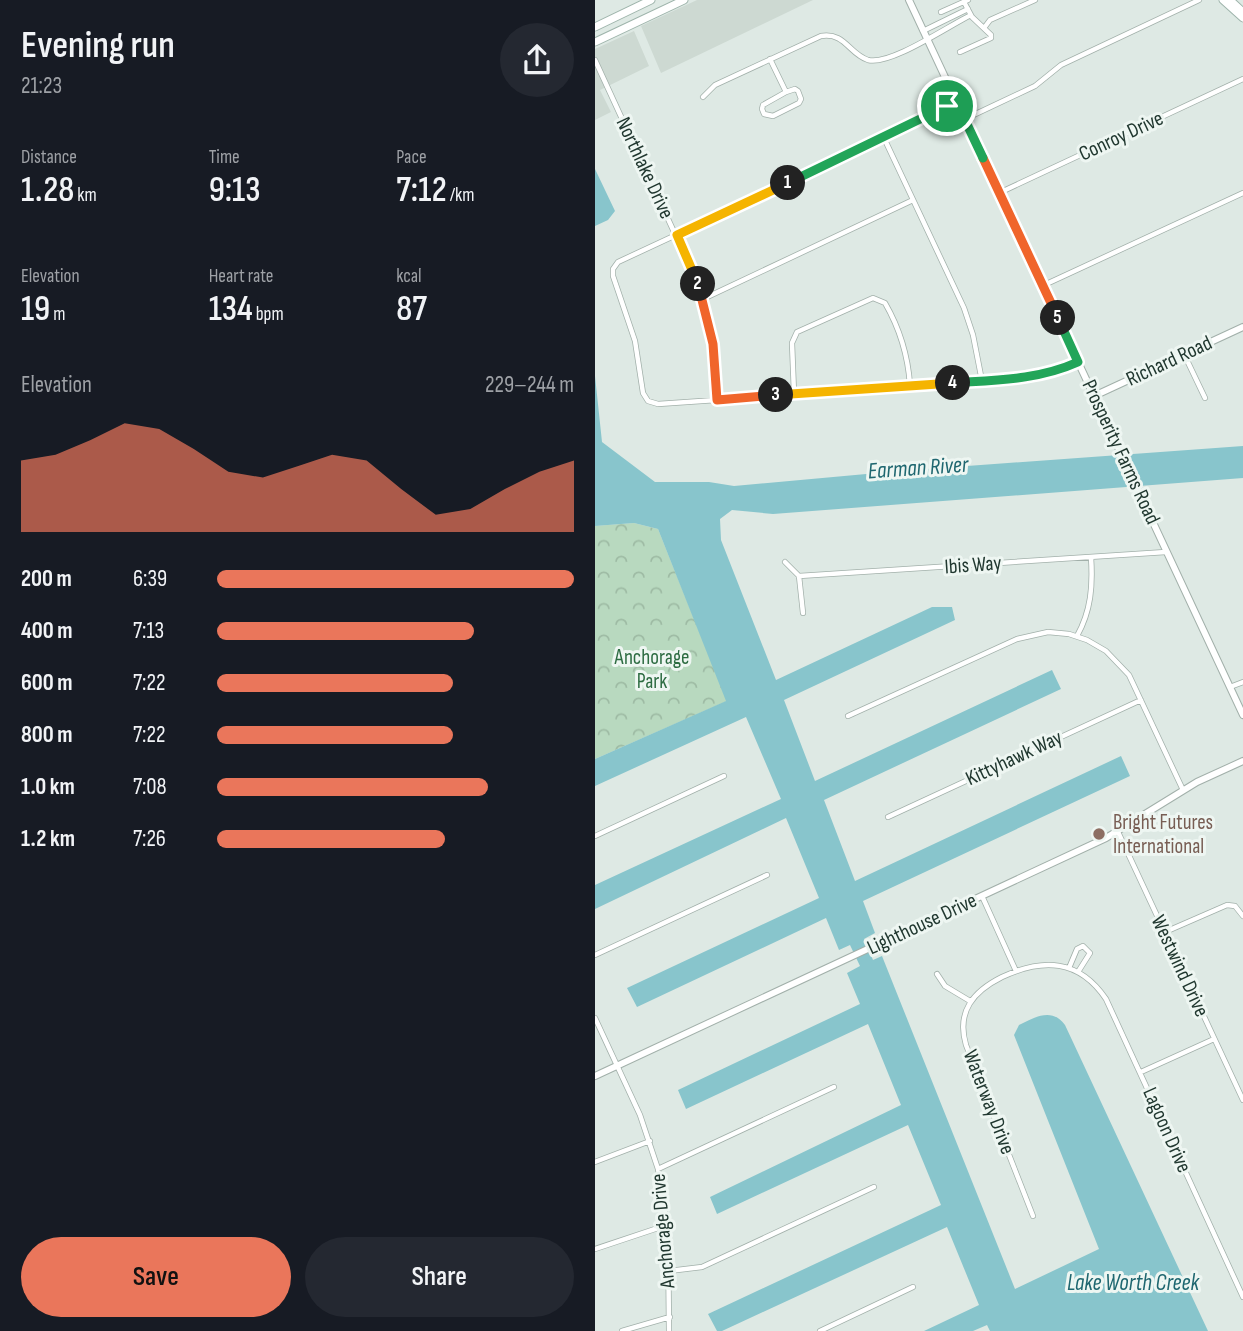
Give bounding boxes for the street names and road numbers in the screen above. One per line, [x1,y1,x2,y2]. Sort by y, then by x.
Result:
street label: Conroy Drive [1075,106,1167,166]
street label: Northlake Drive [611,113,679,223]
street label: Richard Road [1122,330,1216,392]
street label: Prosperity Farms Road [1077,376,1165,528]
street label: Ibis Way [944,551,1002,579]
street label: Kittyhawk Way [962,725,1066,791]
street label: Lighthouse Drive [863,888,981,960]
street label: Westwind Drive [1146,911,1214,1021]
street label: Waterway Drive [958,1046,1020,1158]
street label: Lagoon Drive [1137,1084,1197,1176]
street label: Anchorage Drive [646,1173,681,1290]

